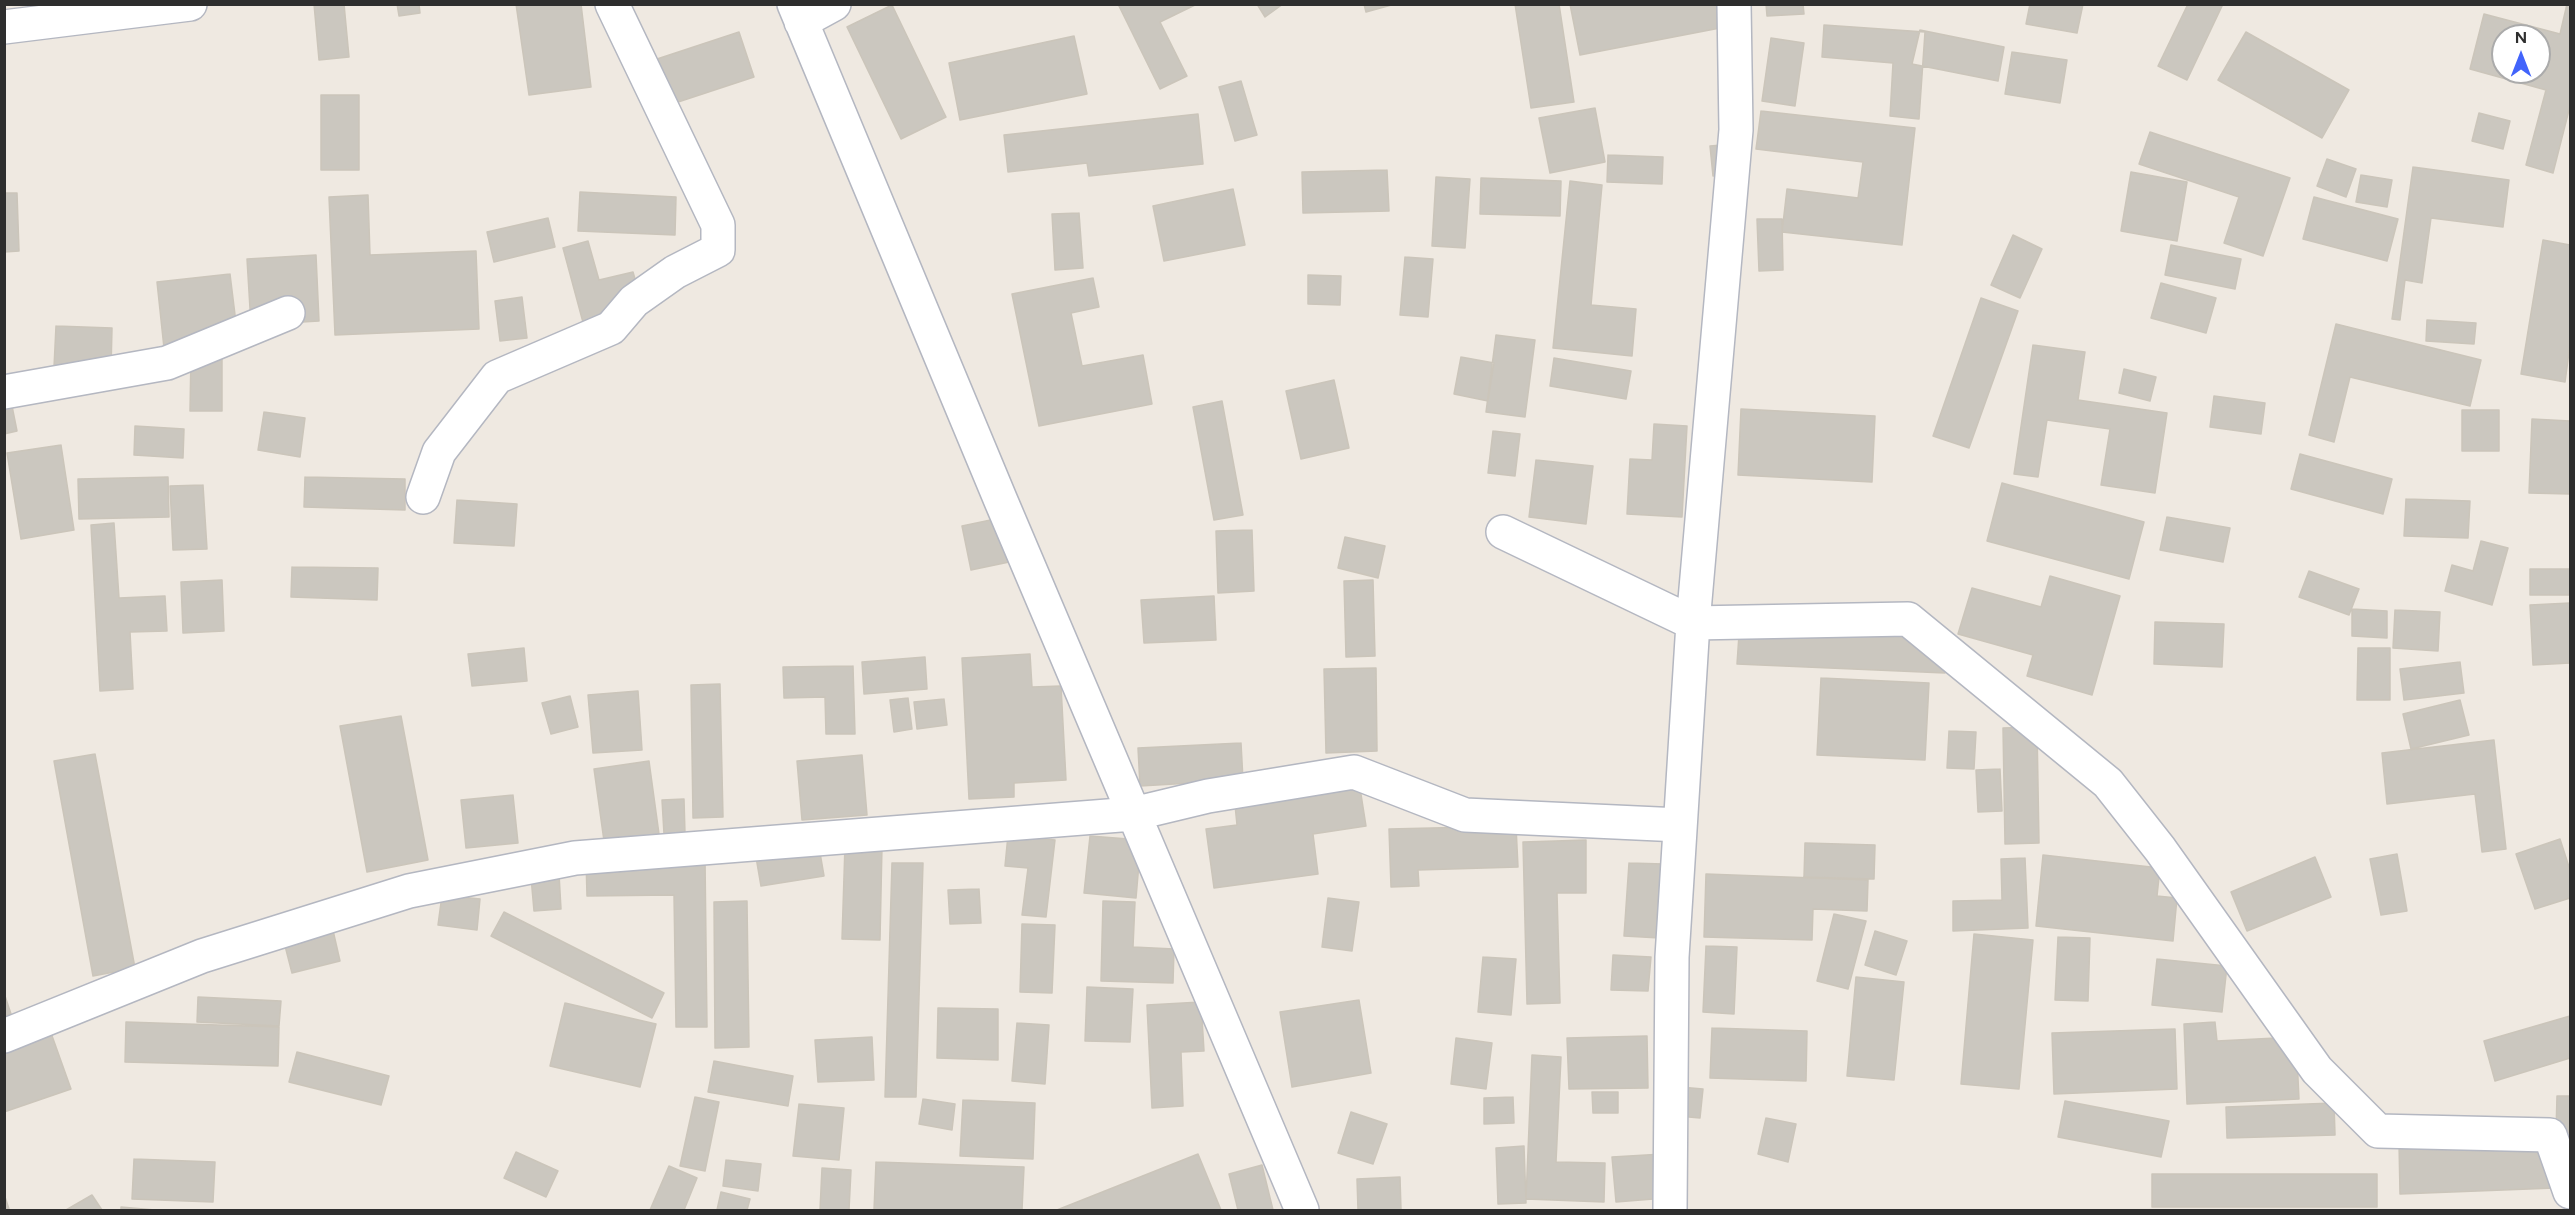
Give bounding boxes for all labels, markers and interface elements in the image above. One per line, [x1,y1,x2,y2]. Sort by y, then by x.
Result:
north arrow [2491,24,2551,84]
text: N [2515,28,2527,47]

